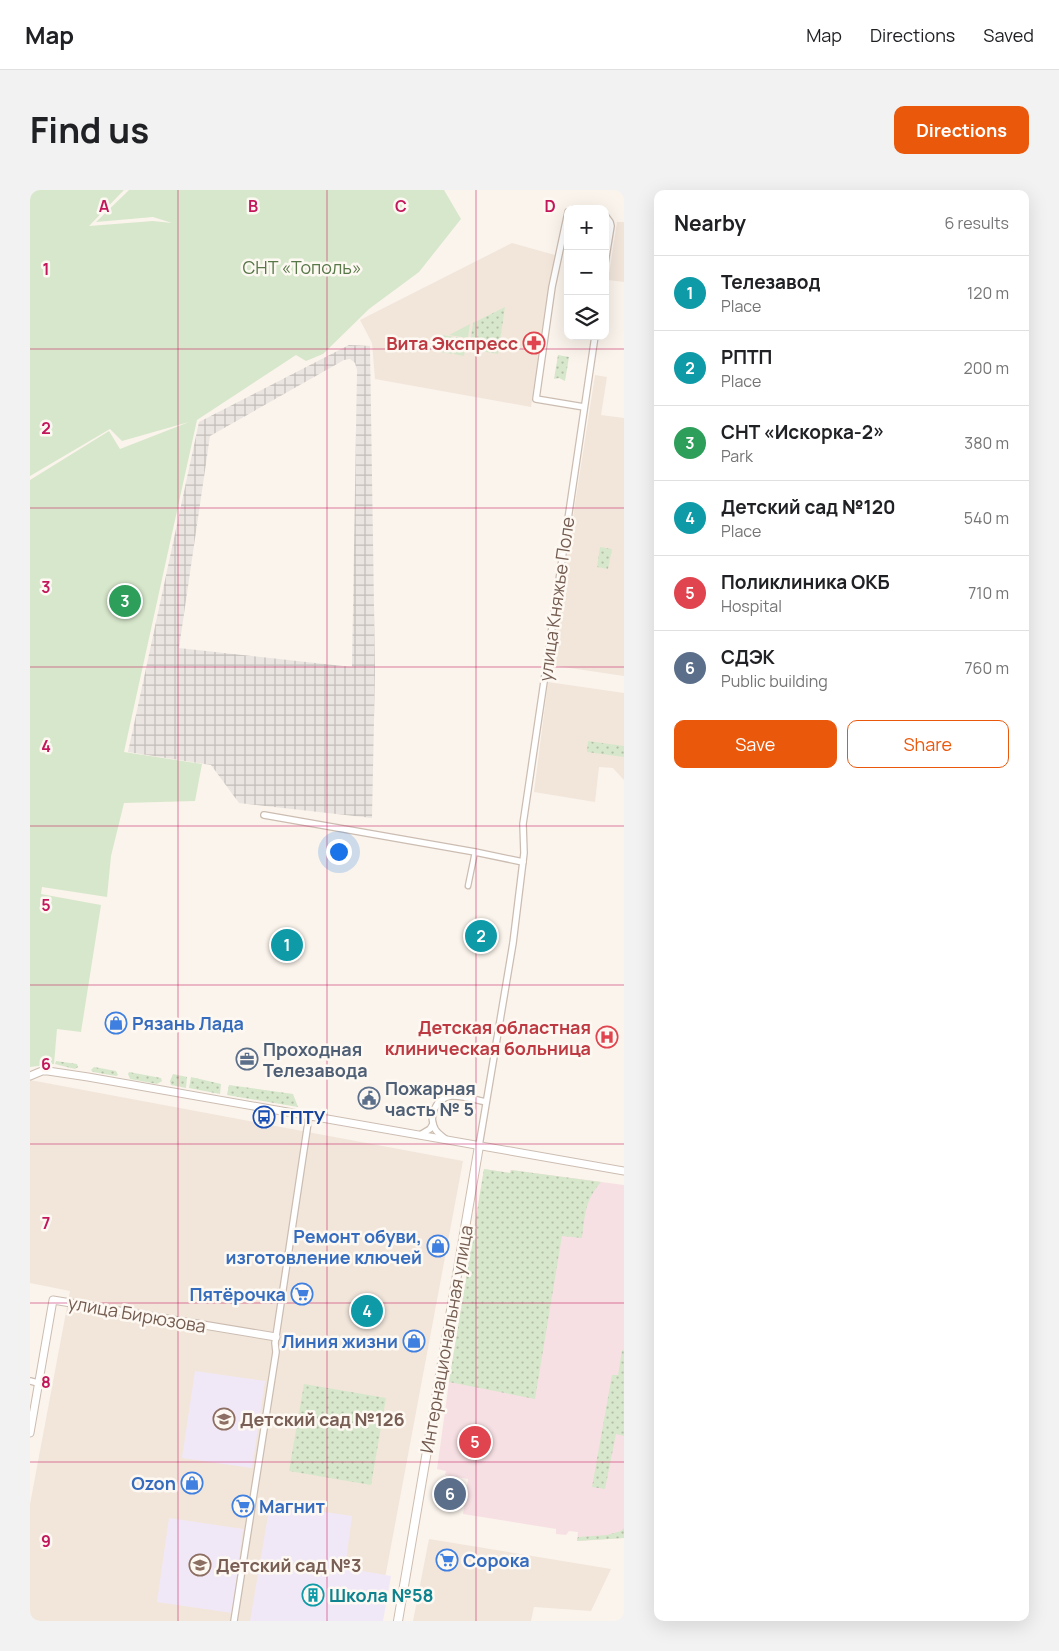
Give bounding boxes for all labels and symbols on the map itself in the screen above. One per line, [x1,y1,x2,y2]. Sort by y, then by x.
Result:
text: A [99,195,110,217]
text: B [248,195,258,217]
text: C [395,195,407,217]
text: D [544,195,556,217]
park label: СНТ «Тополь» [242,255,362,279]
text: 1 [42,258,50,280]
place label: Вита Экспресс [386,331,518,355]
pharmacy icon: Вита Экспресс [522,331,546,355]
text: 2 [41,417,51,439]
street label: улица Княжье Поле [533,515,579,683]
text: 3 [41,576,51,598]
pin: 3 [109,582,141,620]
text: 4 [41,735,51,757]
your location [326,839,352,865]
text: 5 [41,894,51,916]
pin: 2 [465,917,497,955]
pin: 1 [271,926,303,964]
shop icon: Рязань Лада [104,1011,128,1035]
place label: Рязань Лада [132,1011,244,1035]
place label: Детская областная клиническая больница [385,1015,591,1060]
hospital icon: Детская областная клиническая больница [595,1025,619,1049]
place label: Проходная Телезавода [263,1037,368,1082]
office icon: Проходная Телезавода [235,1047,259,1071]
text: 6 [41,1053,51,1075]
place label: Пожарная часть № 5 [385,1076,476,1121]
public building icon: Пожарная часть № 5 [357,1086,381,1110]
bus stop icon: ГПТУ [252,1105,276,1129]
place label: ГПТУ [280,1105,326,1129]
text: 7 [42,1212,50,1234]
street label: Интернациональная улица [414,1223,478,1455]
place label: Ремонт обуви, изготовление ключей [226,1224,422,1269]
shop icon: Ремонт обуви, изготовление ключей [426,1234,450,1258]
place label: Пятёрочка [189,1282,286,1306]
supermarket icon: Пятёрочка [290,1282,314,1306]
street label: улица Бирюзова [66,1290,208,1338]
pin: 4 [351,1292,383,1330]
place label: Линия жизни [282,1329,398,1353]
shop icon: Линия жизни [402,1329,426,1353]
text: 8 [41,1371,51,1393]
school or university icon: Детский сад №126 [212,1407,236,1431]
place label: Детский сад №126 [240,1407,405,1431]
pin: 5 [459,1423,491,1461]
place label: Ozon [131,1471,176,1495]
shop icon: Ozon [180,1471,204,1495]
pin: 6 [434,1475,466,1513]
supermarket icon: Магнит [231,1494,255,1518]
place label: Магнит [259,1494,326,1518]
text: 9 [41,1530,51,1552]
supermarket icon: Сорока [435,1548,459,1572]
place label: Сорока [463,1548,530,1572]
school or university icon: Детский сад №3 [188,1553,212,1577]
place label: Детский сад №3 [216,1553,361,1577]
building icon: Школа №58 [301,1583,325,1607]
place label: Школа №58 [329,1583,433,1607]

